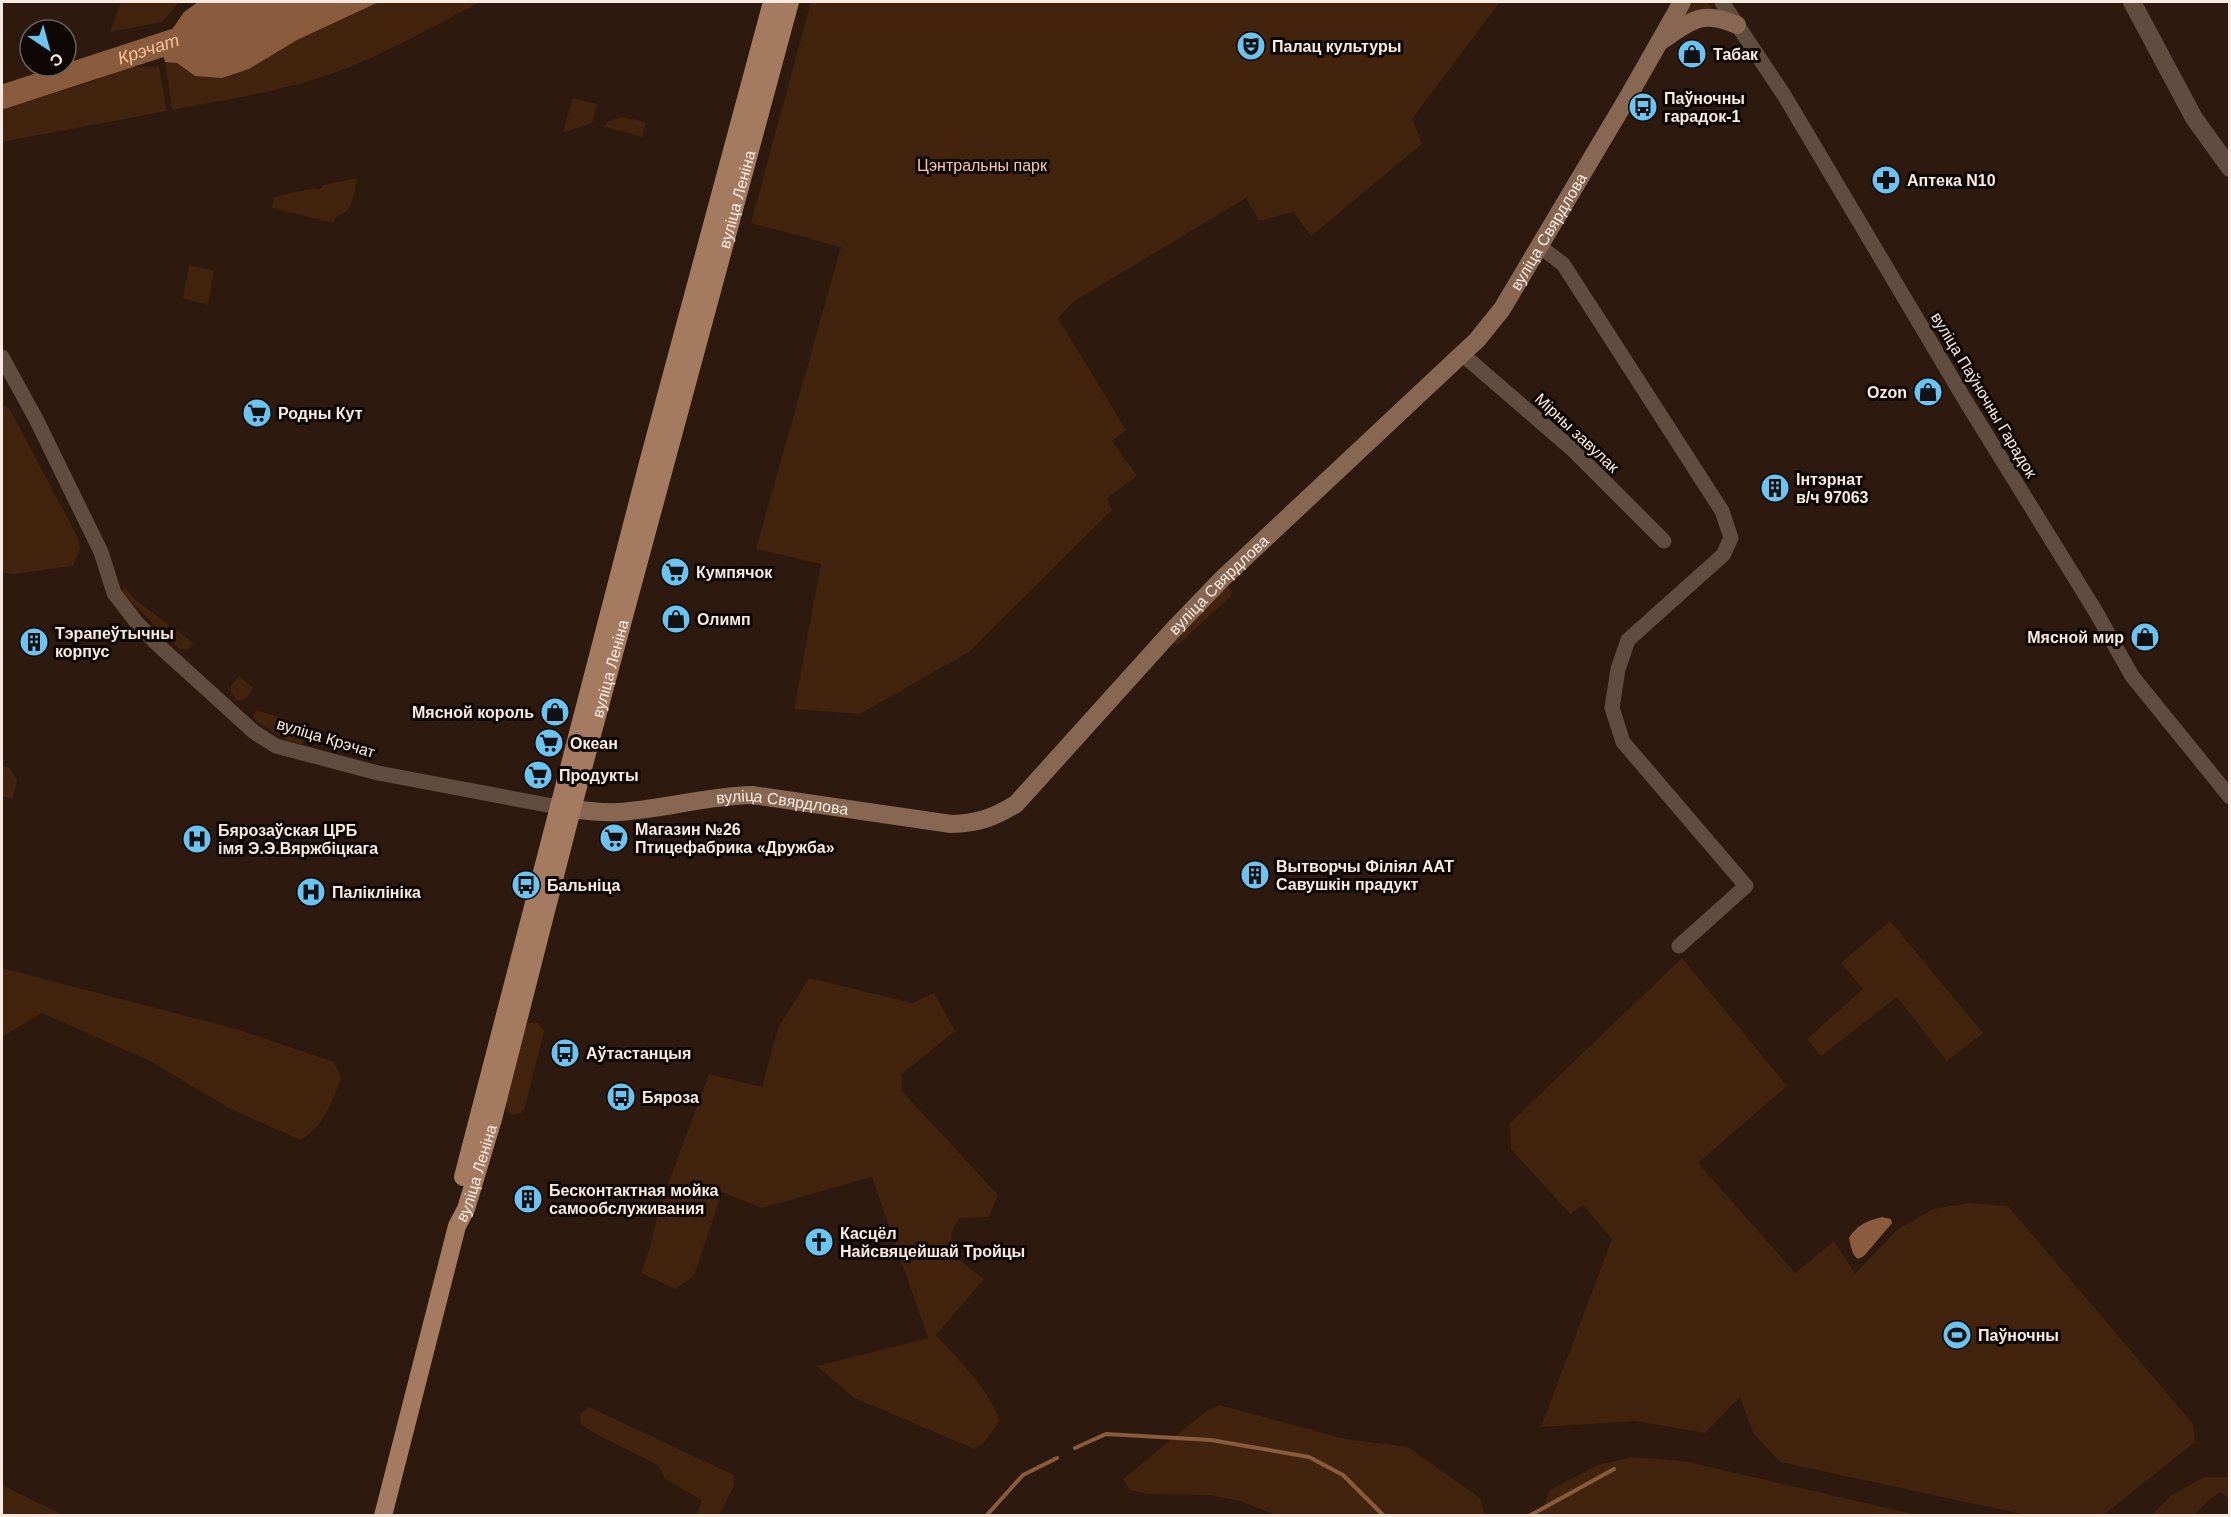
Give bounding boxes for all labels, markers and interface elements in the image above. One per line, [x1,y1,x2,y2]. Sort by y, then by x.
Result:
north arrow [18,18,78,78]
water label: Крэчат [115,30,182,69]
theatre icon: Палац культуры [1235,30,1267,62]
place label: Палац культуры [1272,38,1401,55]
shop icon: Табак [1676,38,1708,70]
place label: Табак [1713,46,1759,63]
text: С [46,49,66,70]
place label: Паўночны гарадок-1 [1664,90,1745,125]
bus stop icon: Паўночны гарадок-1 [1627,91,1659,123]
street label: вуліца Леніна [715,148,758,250]
park label: Цэнтральны парк [917,157,1048,174]
pharmacy icon: Аптека N10 [1870,164,1902,196]
street label: вуліца Свярдлова [1507,170,1590,293]
place label: Аптека N10 [1907,172,1996,189]
street label: вуліца Паўночны Гарадок [1928,309,2041,482]
shop icon: Ozon [1912,376,1944,408]
place label: Ozon [1867,384,1907,401]
street label: Мірны завулак [1532,390,1623,477]
supermarket icon: Родны Кут [241,397,273,429]
place label: Родны Кут [278,405,363,422]
place label: Інтэрнат в/ч 97063 [1796,471,1869,506]
building icon: Інтэрнат в/ч 97063 [1759,472,1791,504]
street label: вуліца Свярдлова [1165,532,1272,638]
supermarket icon: Кумпячок [659,556,691,588]
place label: Кумпячок [696,564,773,581]
shop icon: Олимп [660,603,692,635]
place label: Олимп [697,611,751,628]
street label: вуліца Леніна [589,617,631,719]
shop icon: Мясной мир [2129,621,2161,653]
place label: Тэрапеўтычны корпус [55,625,174,660]
building icon: Тэрапеўтычны корпус [18,626,50,658]
place label: Мясной мир [2027,629,2124,646]
shop icon: Мясной король [539,696,571,728]
place label: Мясной король [412,704,534,721]
street label: вуліца Крэчат [275,715,378,761]
supermarket icon: Океан [533,727,565,759]
place label: Океан [570,735,618,752]
supermarket icon: Продукты [522,759,554,791]
place label: Продукты [559,767,639,784]
street label: вуліца Свярдлова [715,786,850,817]
place label: Магазин №26 Птицефабрика «Дружба» [635,821,835,856]
place label: Бярозаўская ЦРБ імя Э.Э.Вяржбіцкага [218,822,378,857]
supermarket icon: Магазин №26 Птицефабрика «Дружба» [598,822,630,854]
hospital icon: Бярозаўская ЦРБ імя Э.Э.Вяржбіцкага [181,823,213,855]
place label: Вытворчы Філіял ААТ Савушкін прадукт [1276,858,1454,893]
building icon: Вытворчы Філіял ААТ Савушкін прадукт [1239,859,1271,891]
bus stop icon: Бальніца [510,869,542,901]
hospital icon: Паліклініка [295,876,327,908]
place label: Бальніца [547,877,621,894]
place label: Паліклініка [332,884,421,901]
bus stop icon: Аўтастанцыя [549,1037,581,1069]
place label: Аўтастанцыя [586,1045,691,1062]
bus stop icon: Бяроза [605,1081,637,1113]
place label: Бяроза [642,1089,699,1106]
street label: вуліца Леніна [452,1122,499,1224]
place label: Бесконтактная мойка самообслуживания [549,1182,718,1217]
building icon: Бесконтактная мойка самообслуживания [512,1183,544,1215]
place label: Касцёл Найсвяцейшай Тройцы [840,1225,1025,1260]
church icon: Касцёл Найсвяцейшай Тройцы [803,1226,835,1258]
sports icon: Паўночны [1941,1319,1973,1351]
place label: Паўночны [1978,1327,2059,1344]

